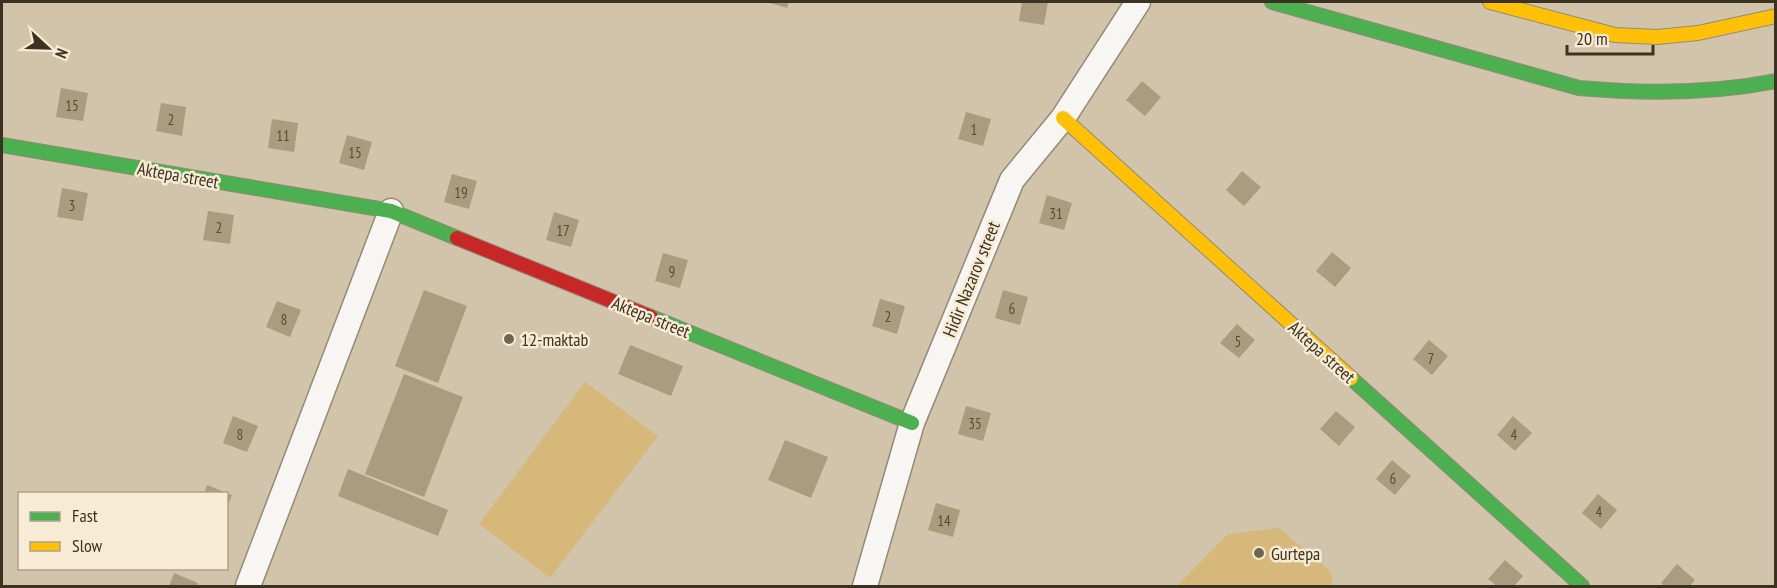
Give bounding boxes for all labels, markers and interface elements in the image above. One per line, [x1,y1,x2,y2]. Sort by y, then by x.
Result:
north arrow [18,18,78,78]
scale bar [1567,18,1652,56]
text: 20 m [1576,27,1608,50]
text: N [51,46,73,61]
house number: 15 [65,96,79,115]
house number: 2 [168,110,174,129]
house number: 1 [971,120,977,139]
house number: 11 [276,126,290,145]
house number: 15 [348,143,362,162]
street label: Aktepa street [136,157,221,193]
house number: 19 [454,183,468,202]
house number: 3 [69,196,75,215]
house number: 31 [1049,204,1063,223]
house number: 2 [216,218,222,237]
street label: Hidir Nazarov street [937,218,1005,340]
house number: 17 [556,221,570,240]
house number: 9 [669,262,675,281]
street label: Aktepa street [609,291,693,343]
house number: 6 [1009,299,1016,318]
house number: 2 [885,307,891,326]
house number: 8 [281,310,287,329]
street label: Aktepa street [1284,316,1360,388]
place label: 12-maktab [521,328,588,351]
marker: 12-maktab [502,332,516,346]
house number: 5 [1235,332,1241,351]
house number: 7 [1428,349,1434,368]
house number: 35 [968,414,982,433]
house number: 8 [237,425,243,444]
house number: 4 [1511,425,1518,444]
house number: 6 [1390,469,1397,488]
legend [18,492,228,570]
house number: 4 [1596,502,1603,521]
text: Fast [72,504,98,527]
house number: 14 [937,511,951,530]
text: Slow [72,534,103,557]
place label: Gurtepa [1271,542,1320,565]
marker: Gurtepa [1252,546,1266,560]

